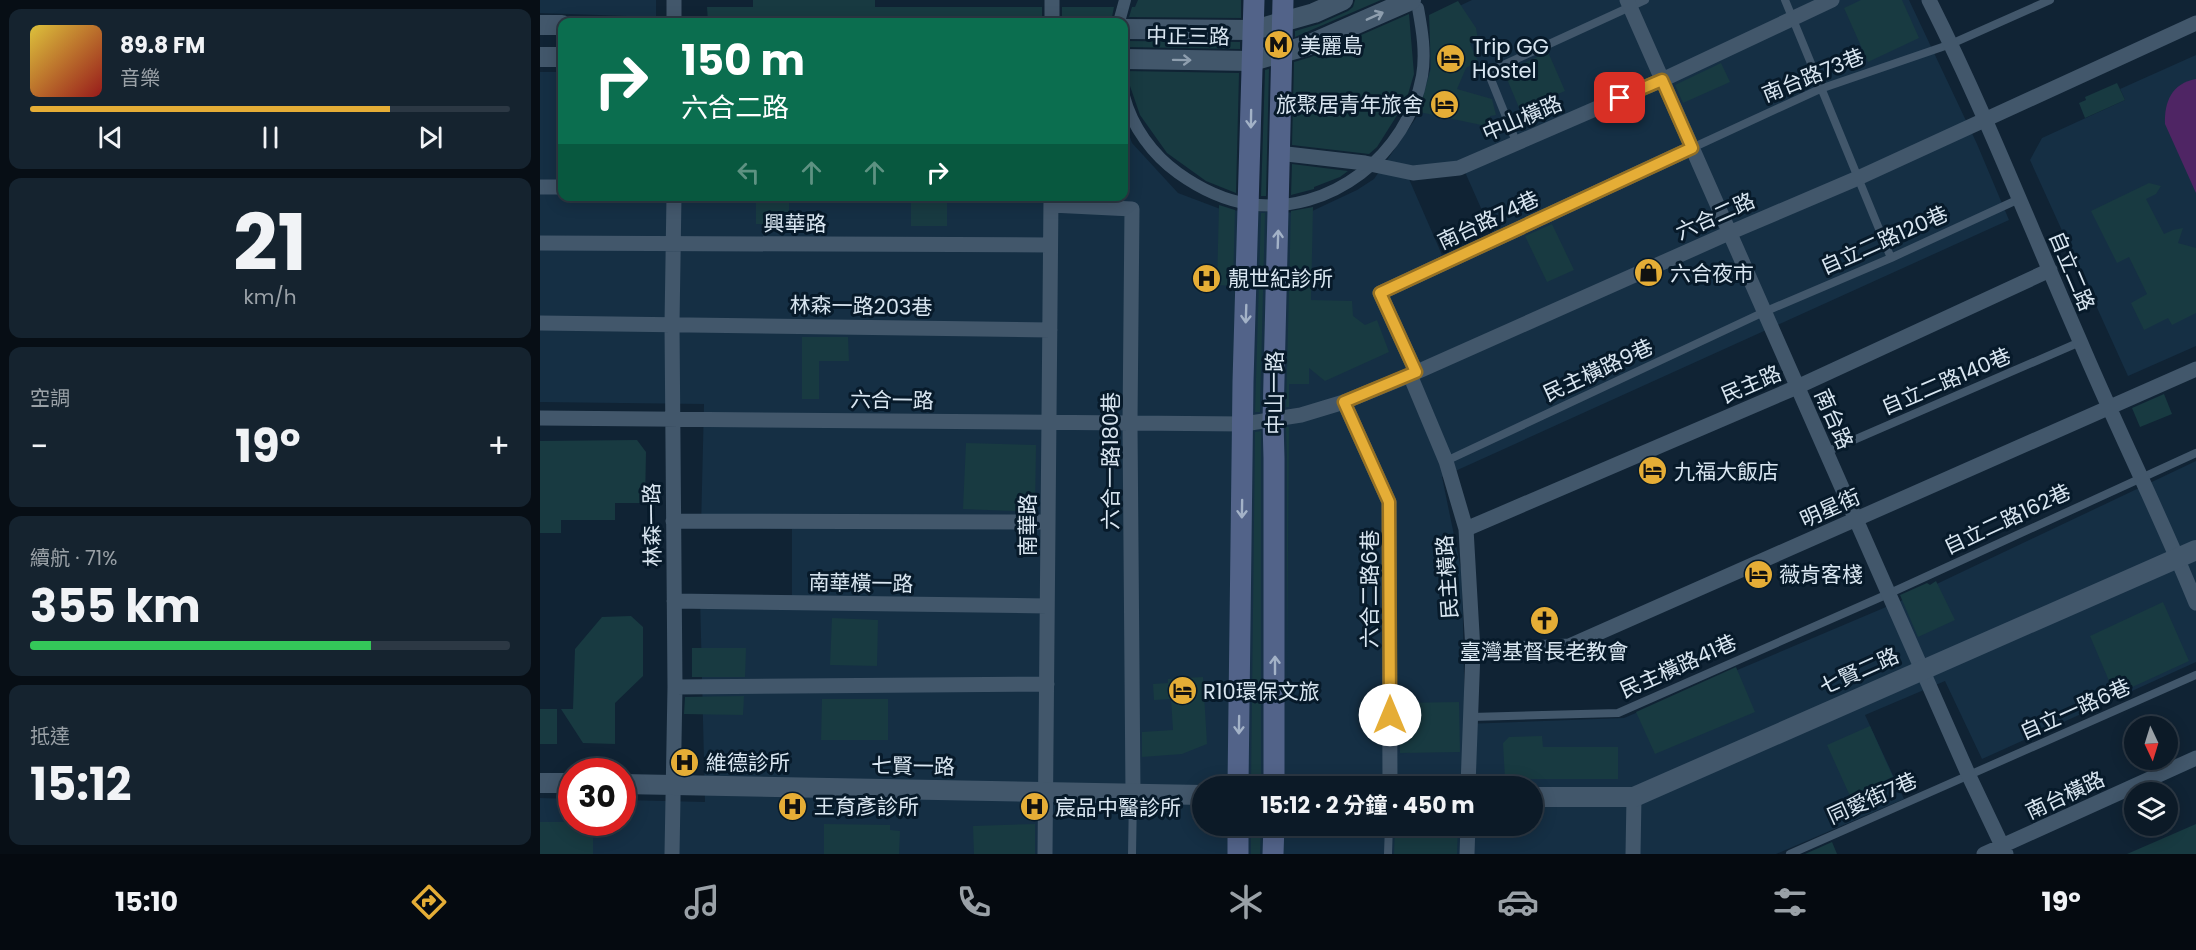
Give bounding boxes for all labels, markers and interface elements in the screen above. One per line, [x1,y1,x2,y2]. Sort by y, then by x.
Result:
one-way arrow [1366,9,1384,21]
street label: 中正三路 [1146,21,1230,51]
metro station icon: 美麗島 [1263,29,1295,61]
text: 89.8 FM [120,30,205,61]
text: 150 m [681,31,805,90]
place label: 美麗島 [1300,31,1363,60]
place label: Trip GG Hostel [1472,32,1549,85]
street label: 南台路73巷 [1758,41,1868,109]
icon: right [582,42,660,120]
hotel icon: Trip GG Hostel [1435,42,1467,74]
one-way arrow [1171,54,1191,66]
text: 音樂 [120,64,160,92]
pin [1594,72,1645,123]
icon: arrive [1603,81,1636,114]
hotel icon: 旅聚居青年旅舍 [1428,88,1460,120]
street label: 中山橫路 [1478,88,1566,148]
text: 六合二路 [681,89,789,126]
place label: 旅聚居青年旅舍 [1276,90,1423,119]
one-way arrow [1245,109,1256,129]
icon: previous [94,121,127,154]
icon: pause [254,121,287,154]
icon: next [414,121,447,154]
icon: left [732,156,765,189]
icon: ahead [795,156,828,189]
icon: ahead [858,156,891,189]
icon: right [921,156,954,189]
street label: 南台路74巷 [1433,184,1543,256]
street label: 六合二路 [1671,186,1759,246]
text: 21 [233,188,307,297]
street label: 自立二路120巷 [1816,199,1952,281]
street label: 興華路 [764,209,827,238]
street label: 自立二路 [2042,227,2102,315]
one-way arrow [1272,229,1283,249]
shop icon: 六合夜市 [1633,257,1665,289]
place label: 六合夜市 [1670,259,1754,288]
hospital icon: 靚世紀診所 [1191,262,1223,294]
place label: 靚世紀診所 [1228,264,1333,293]
text: km/h [243,283,297,311]
street label: 林森一路203巷 [789,290,933,322]
one-way arrow [1240,304,1251,324]
street label: 民主橫路9巷 [1538,332,1658,408]
street label: 自立二路140巷 [1877,341,2015,421]
street label: 中山一路 [1260,351,1289,435]
street label: 民主路 [1716,358,1786,410]
text: 空調 [30,384,70,412]
street label: 南台路 [1808,384,1860,454]
street label: 六合一路 [850,385,934,415]
street label: 六合一路180巷 [1096,392,1125,530]
text: 19° [235,415,301,478]
text: − [30,423,48,470]
text: + [487,423,510,470]
hotel icon: 九福大飯店 [1637,455,1669,487]
place label: 九福大飯店 [1674,457,1779,486]
street label: 自立二路162巷 [1939,477,2075,561]
street label: 明星街 [1795,482,1865,534]
street label: 林森一路 [637,483,667,567]
street label: 南華路 [1013,494,1042,557]
one-way arrow [1237,499,1248,519]
street label: 六合二路6巷 [1355,530,1384,648]
street label: 民主橫路 [1430,534,1464,620]
text: 續航 · 71% [30,544,117,572]
hotel icon: 薇肯客棧 [1742,558,1774,590]
place label: 薇肯客棧 [1779,560,1863,589]
street label: 南華橫一路 [808,568,914,598]
text: 355 km [30,575,201,638]
church icon: 臺灣基督長老教會 [1528,604,1560,636]
street label: 民主橫路41巷 [1615,627,1741,705]
place label: 臺灣基督長老教會 [1460,637,1628,666]
street label: 七賢二路 [1815,641,1903,701]
one-way arrow [1269,655,1281,675]
street label: 自立一路6巷 [2015,672,2135,746]
hotel icon: R10環保文旅 [1166,675,1198,707]
place label: R10環保文旅 [1203,677,1320,706]
position arrow [1358,683,1422,747]
one-way arrow [1233,715,1245,735]
north arrow [2124,716,2178,770]
map controls [2124,716,2178,836]
text: 抵達 [30,722,70,750]
hospital icon: 維德診所 [669,746,701,778]
place label: 維德診所 [706,748,790,777]
street label: 七賢一路 [871,751,955,781]
text: 15:12 [30,753,132,816]
speed limit sign: 30 [558,758,636,836]
street label: 南台橫路 [2021,764,2109,826]
street label: 同愛街7巷 [1822,765,1922,831]
button: layers [2124,782,2178,836]
hospital icon: 王育彥診所 [777,790,809,822]
text: 15:12 · 2 分鐘 · 450 m [1260,790,1475,821]
hospital icon: 宸品中醫診所 [1018,791,1050,823]
place label: 王育彥診所 [814,792,919,821]
place label: 宸品中醫診所 [1055,793,1181,822]
icon: directions [408,881,450,923]
icon: music [681,881,723,923]
icon: phone [953,881,995,923]
icon: climate [1225,881,1267,923]
icon: car [1497,881,1539,923]
icon: filters [1769,881,1811,923]
text: 15:10 [115,883,178,920]
text: 19° [2042,883,2081,920]

